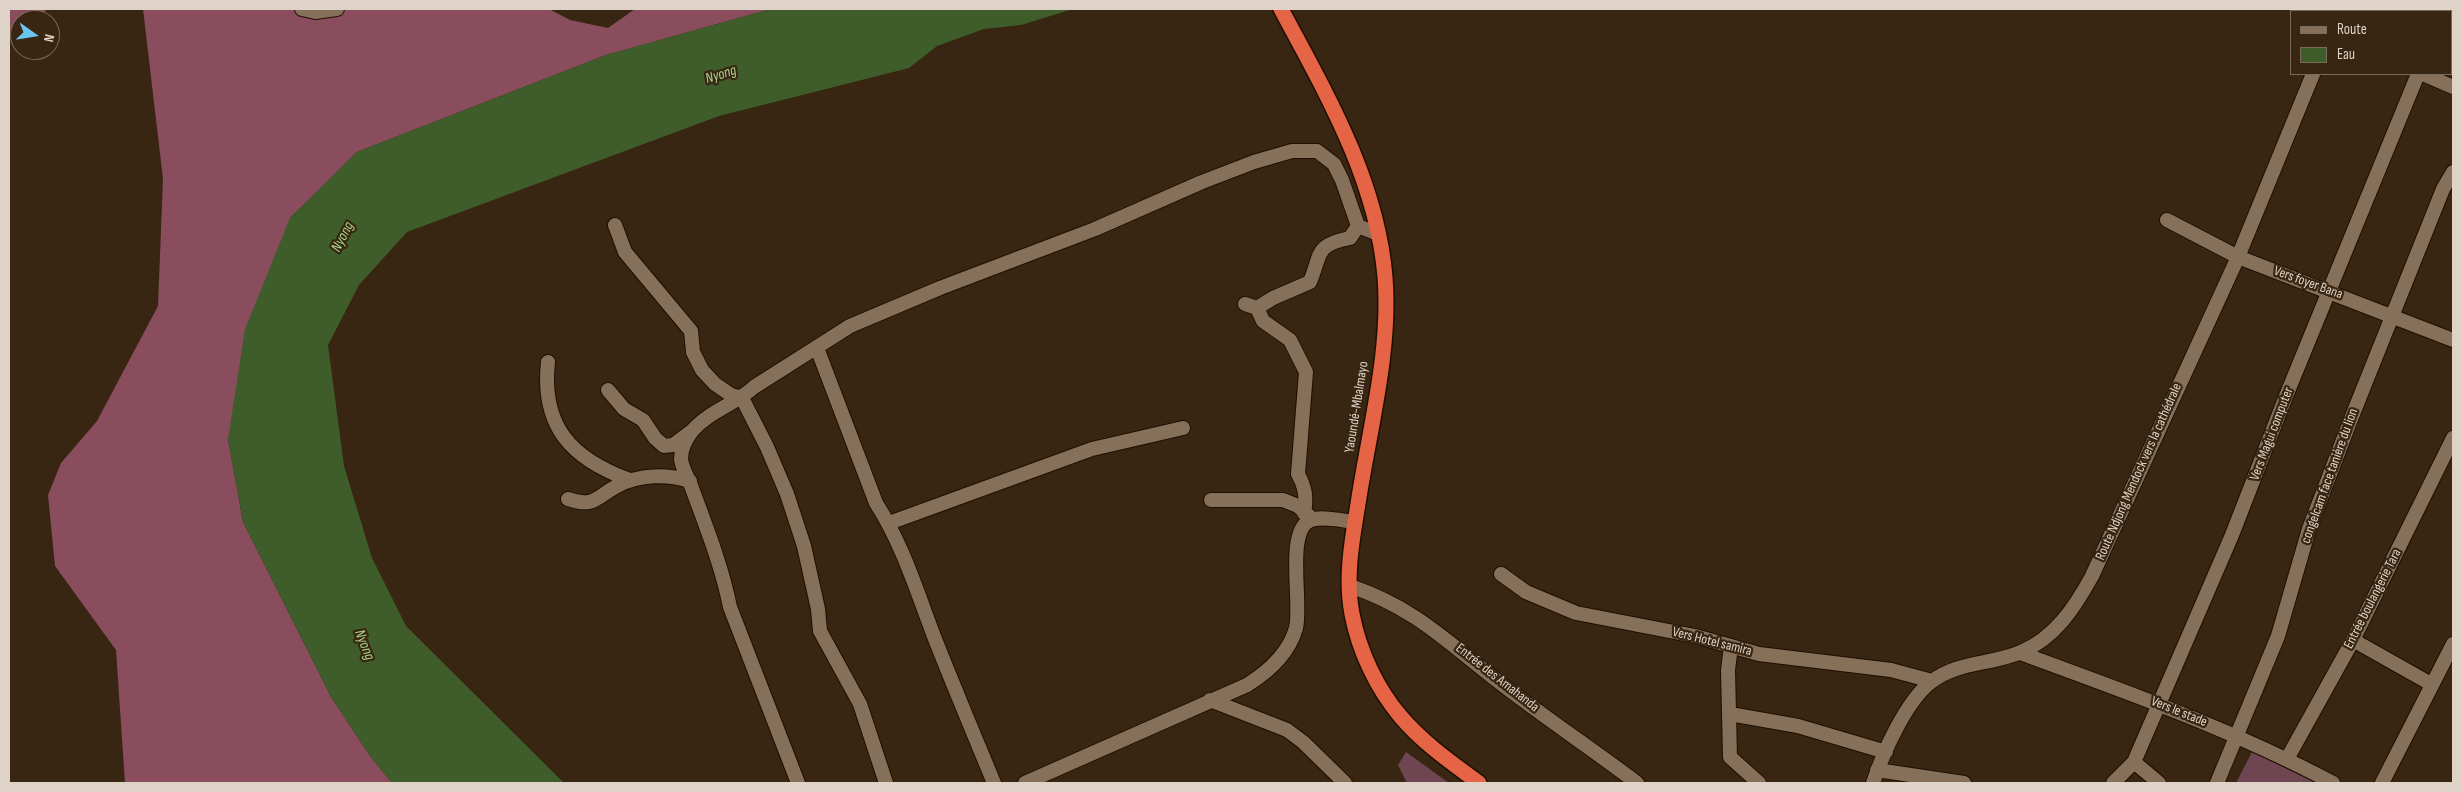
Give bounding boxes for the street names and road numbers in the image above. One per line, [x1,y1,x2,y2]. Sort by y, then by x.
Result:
street label: Vers foyer Bana [2271,263,2345,303]
street label: Yaoundé-Mbalmayo [1341,360,1373,454]
street label: Route Ndjong Mendock vers la cathédrale [2092,381,2186,563]
street label: Vers Magui computer [2247,385,2297,483]
street label: congelcam face tanière du lion [2298,406,2362,546]
street label: Entrée boulangerie Tara [2341,546,2405,652]
street label: Vers Hotel samira [1671,624,1753,660]
street label: Entrée des Amahanda [1452,640,1542,716]
street label: Vers le stade [2148,693,2210,731]

